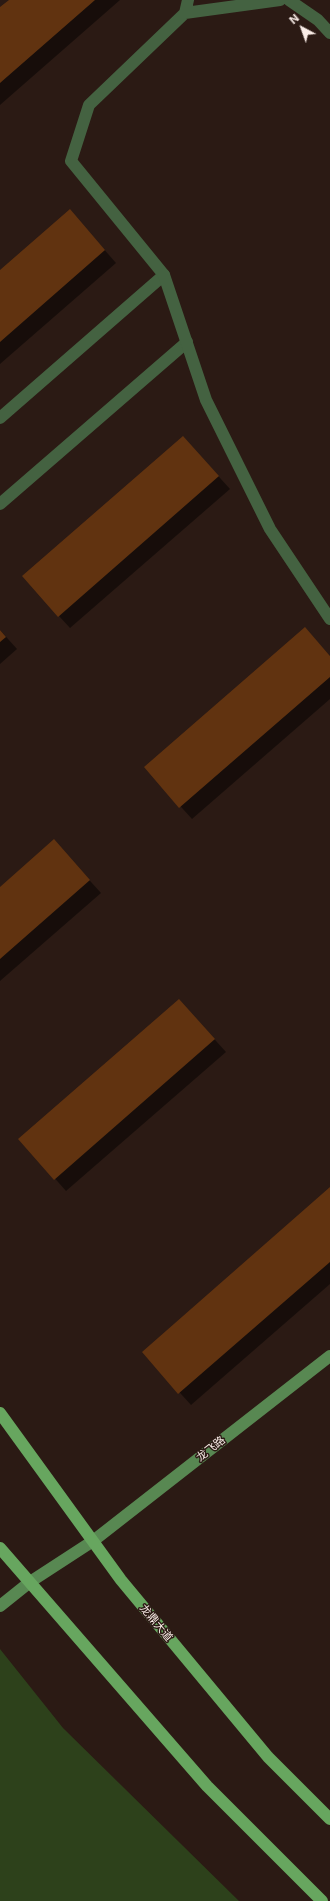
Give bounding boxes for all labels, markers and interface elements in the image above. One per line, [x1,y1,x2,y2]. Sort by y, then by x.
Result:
north arrow [282,8,322,48]
text: N [286,11,302,27]
street label: 龙飞路 [194,1434,228,1464]
street label: 龙鼎大道 [137,1602,175,1644]

